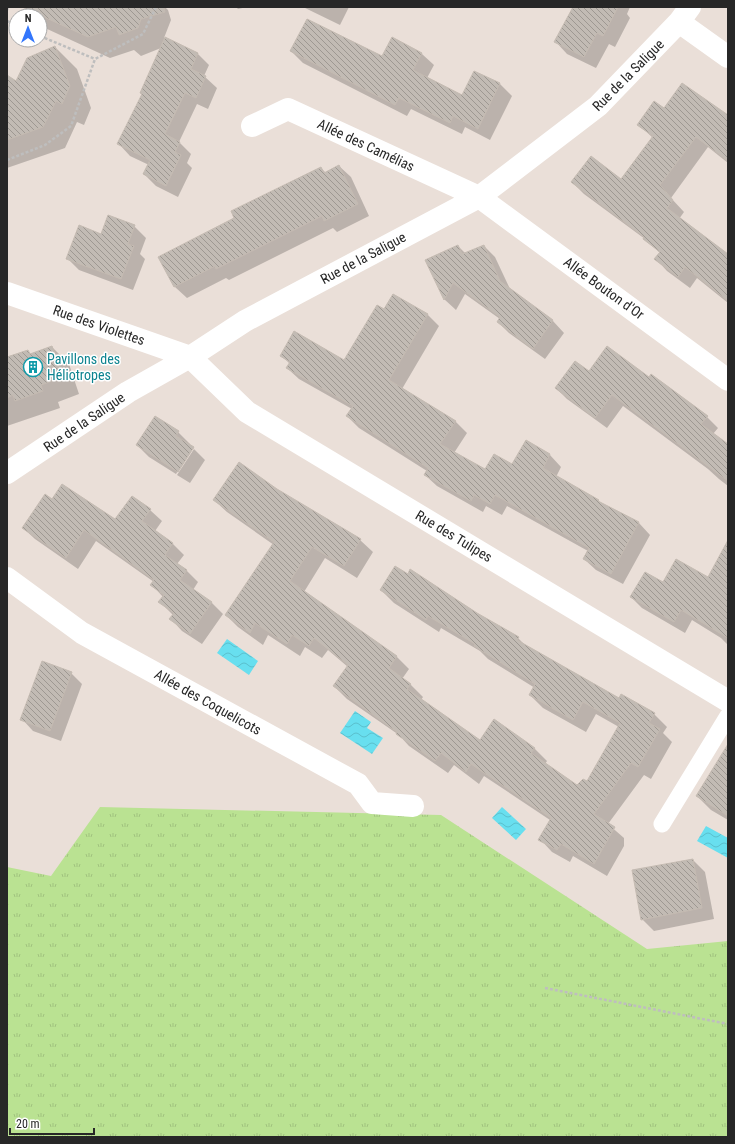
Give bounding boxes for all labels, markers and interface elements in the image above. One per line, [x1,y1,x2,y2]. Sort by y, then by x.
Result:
north arrow [8,8,48,48]
text: N [25,12,32,25]
street label: Rue de la Saligue [589,36,667,114]
street label: Allée des Camélias [315,116,417,174]
street label: Rue de la Saligue [318,229,409,287]
street label: Allée Bouton d'Or [561,253,647,323]
street label: Rue des Violettes [51,302,147,348]
place label: Pavillons des Héliotropes [47,351,120,383]
building icon: Pavillons des Héliotropes [22,356,44,378]
street label: Rue de la Saligue [40,389,128,455]
street label: Rue des Tulipes [413,507,495,565]
street label: Allée des Coquelicots [152,666,264,738]
scale bar [10,1110,94,1136]
text: 20 m [16,1117,40,1131]

